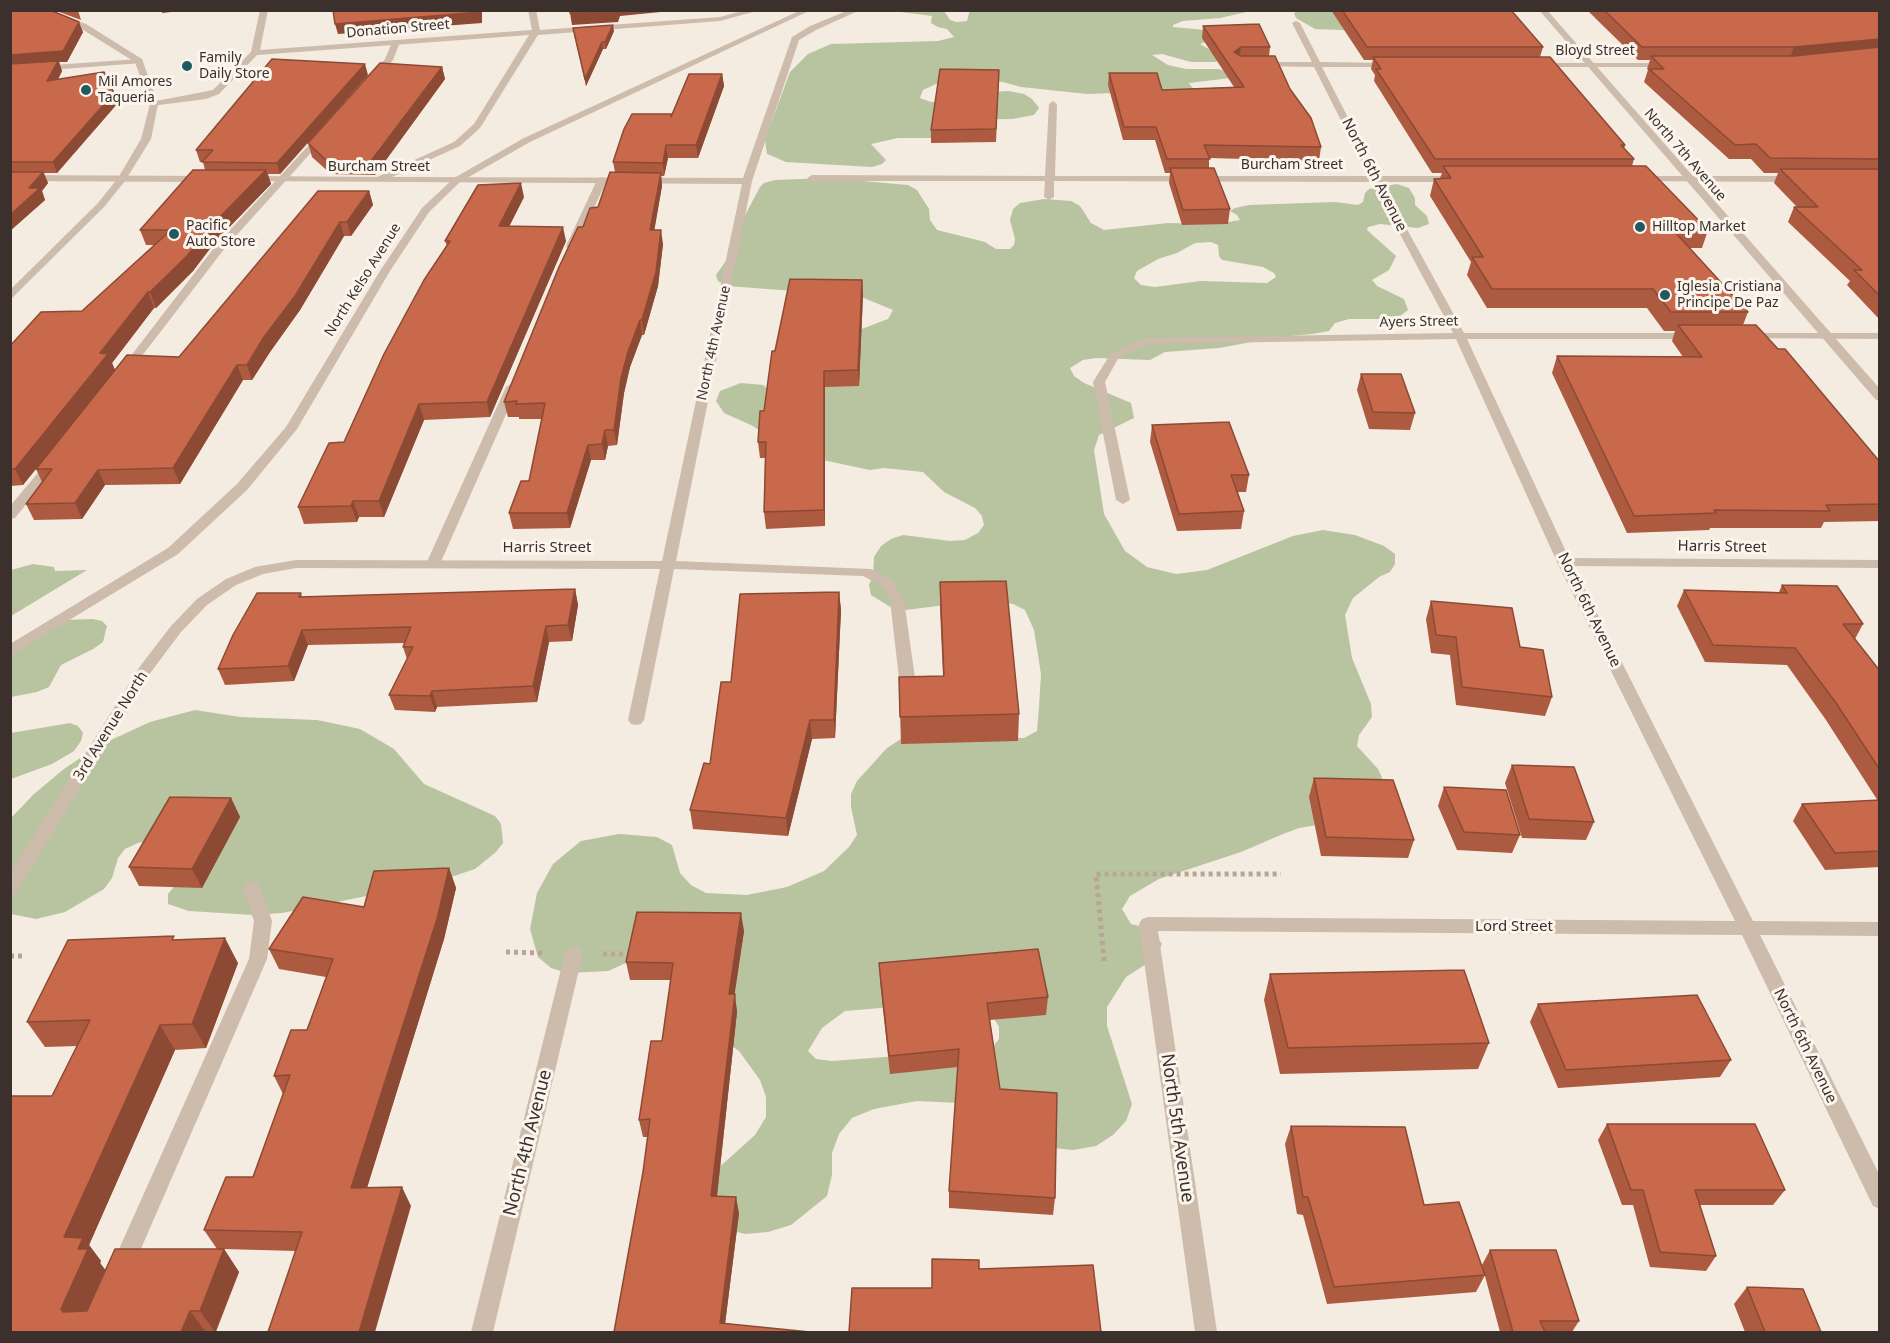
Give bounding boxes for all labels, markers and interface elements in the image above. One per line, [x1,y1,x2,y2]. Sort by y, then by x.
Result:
street label: Donation Street [346,16,450,42]
street label: Bloyd Street [1555,43,1635,59]
place label: Family Daily Store [199,50,270,82]
marker: Family Daily Store [180,59,194,73]
place label: Mil Amores Taqueria [98,74,172,106]
marker: Mil Amores Taqueria [79,83,93,97]
street label: North 7th Avenue [1640,105,1730,205]
street label: North 6th Avenue [1338,115,1410,235]
street label: Burcham Street [1241,157,1343,173]
street label: Burcham Street [328,159,430,175]
place label: Pacific Auto Store [186,218,255,250]
place label: Hilltop Market [1652,219,1746,235]
street label: North Kelso Avenue [321,220,405,340]
marker: Hilltop Market [1633,220,1647,234]
marker: Pacific Auto Store [167,227,181,241]
place label: Iglesia Cristiana Principe De Paz [1677,279,1782,312]
street label: North 4th Avenue [694,284,734,402]
marker: Iglesia Cristiana Principe De Paz [1658,288,1672,302]
street label: Ayers Street [1379,313,1459,331]
street label: Harris Street [1677,537,1767,557]
street label: Harris Street [503,539,591,557]
street label: North 6th Avenue [1553,550,1625,670]
street label: 3rd Avenue North [70,668,152,784]
street label: Lord Street [1475,918,1553,936]
street label: North 6th Avenue [1769,986,1841,1106]
street label: North 5th Avenue [1156,1052,1198,1204]
street label: North 4th Avenue [499,1068,557,1218]

